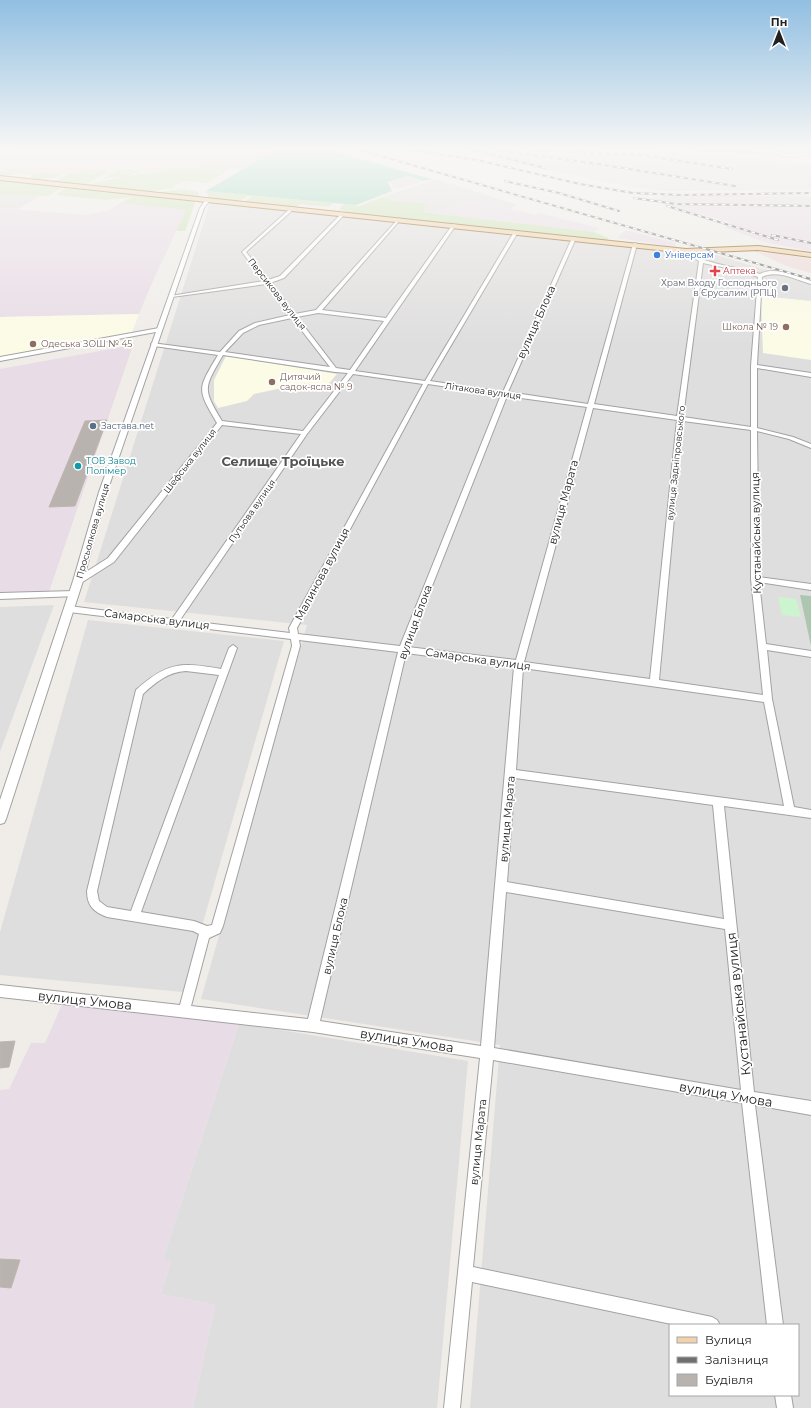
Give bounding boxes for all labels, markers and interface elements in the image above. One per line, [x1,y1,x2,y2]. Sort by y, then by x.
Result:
north arrow [759,12,799,52]
text: Пн [771,15,787,29]
place label: Універсам [665,249,714,260]
marker: Універсам [652,250,662,260]
street label: Персикова вулиця [246,256,309,332]
place label: Аптека [723,265,756,276]
marker: Аптека [710,266,720,276]
place label: Храм Входу Господнього в Єрусалим (РПЦ) [661,277,777,298]
street label: вулиця Блока [514,283,558,361]
marker: Храм Входу Господнього в Єрусалим (РПЦ) [780,283,790,293]
place label: Школа № 19 [722,321,779,332]
marker: Школа № 19 [781,322,791,332]
place label: Одеська ЗОШ № 45 [41,338,132,349]
marker: Одеська ЗОШ № 45 [28,339,38,349]
place label: Дитячий садок-ясла № 9 [280,371,353,392]
marker: Дитячий садок-ясла № 9 [267,377,277,387]
street label: Літакова вулиця [444,380,522,401]
street label: вулиця Задніпровського [664,405,687,521]
place label: Застава.net [101,420,154,431]
marker: Застава.net [88,421,98,431]
street label: Шефська вулиця [161,426,218,495]
district label: Селище Троїцьке [221,453,345,469]
place label: ТОВ Завод Полімер [86,455,136,476]
street label: вулиця Марата [545,458,581,546]
marker: ТОВ Завод Полімер [73,461,83,471]
street label: Кустанайська вулиця [748,472,764,594]
street label: Путьова вулиця [226,477,277,544]
street label: Просьолкова вулиця [74,482,111,580]
street label: Малинова вулиця [292,525,352,623]
street label: вулиця Блока [395,583,435,661]
street label: Самарська вулиця [103,606,211,632]
street label: Самарська вулиця [424,645,532,673]
street label: вулиця Марата [496,775,518,863]
street label: вулиця Блока [319,896,351,976]
street label: Кустанайська вулиця [723,932,753,1076]
street label: вулиця Умова [37,987,133,1013]
street label: вулиця Умова [359,1025,455,1055]
street label: вулиця Умова [678,1078,774,1110]
street label: вулиця Марата [467,1098,489,1186]
legend [669,1324,799,1396]
text: Вулиця [705,1332,752,1347]
text: Залізниця [705,1352,769,1367]
text: Будівля [705,1372,753,1387]

